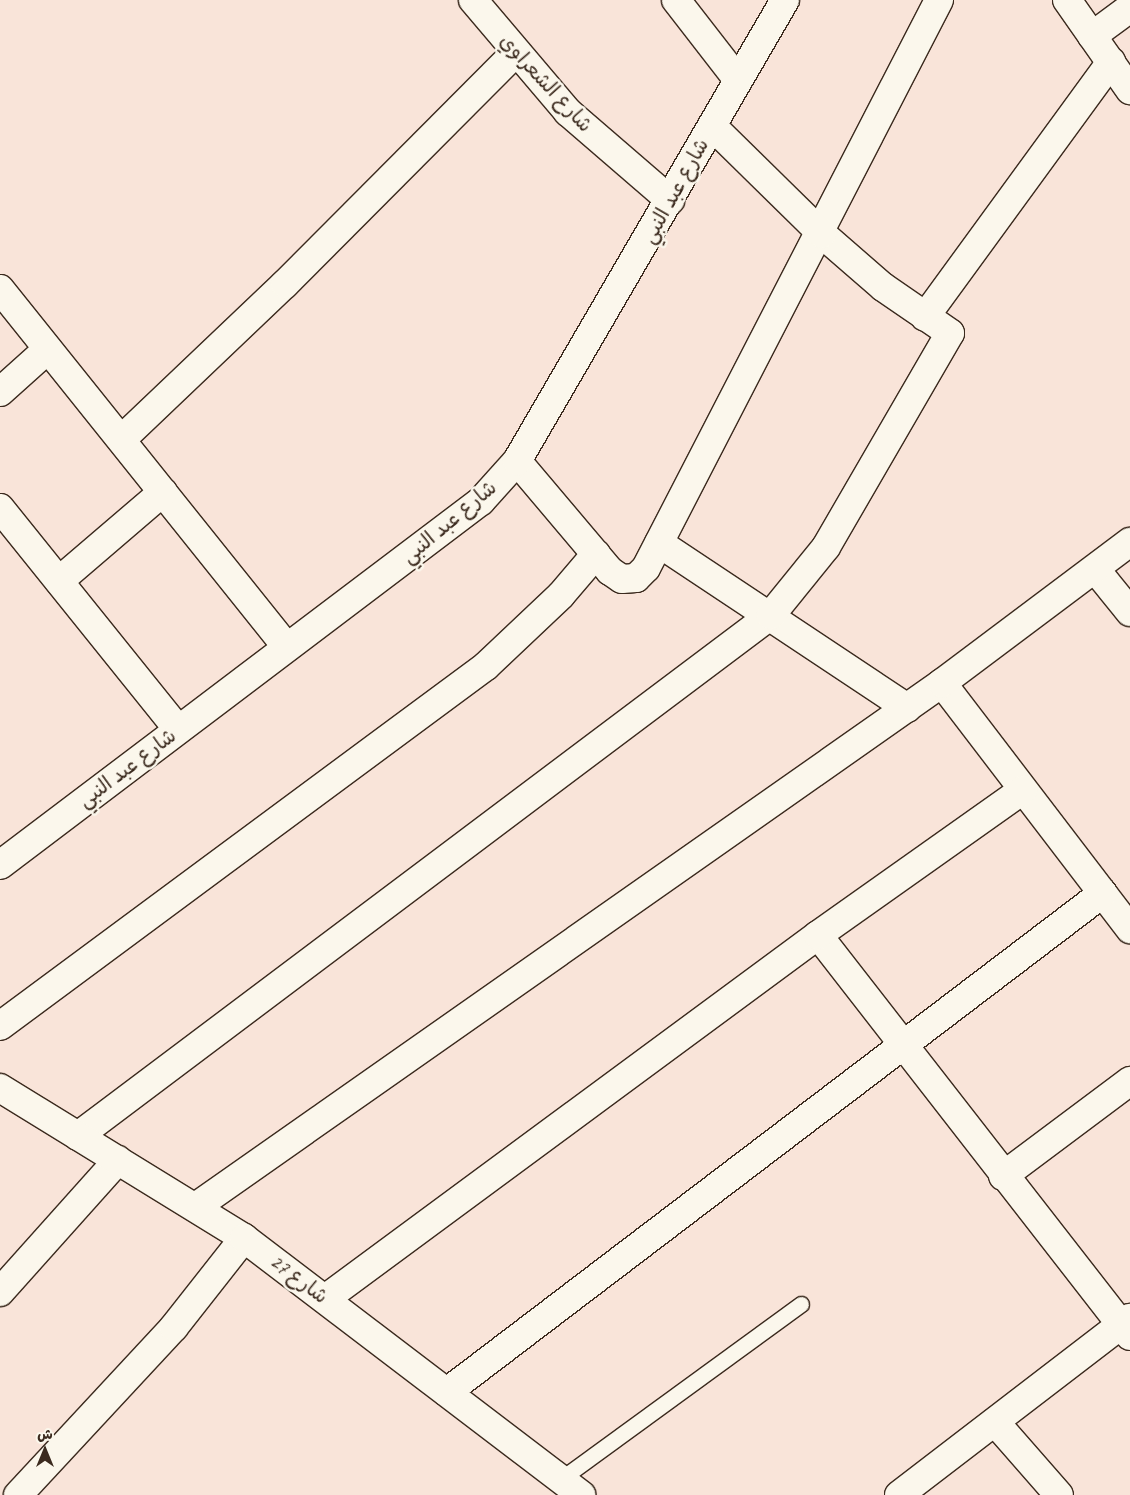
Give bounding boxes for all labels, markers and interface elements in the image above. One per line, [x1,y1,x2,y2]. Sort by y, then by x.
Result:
street label: شارع الشعراوي [495,29,597,137]
street label: شارع عبد النبي [636,134,714,248]
street label: شارع عبد النبي [397,475,501,569]
street label: شارع عبد النبي [73,723,181,813]
street label: شارع 27 [265,1250,333,1308]
north arrow [20,1425,70,1475]
text: ش [37,1426,53,1443]

